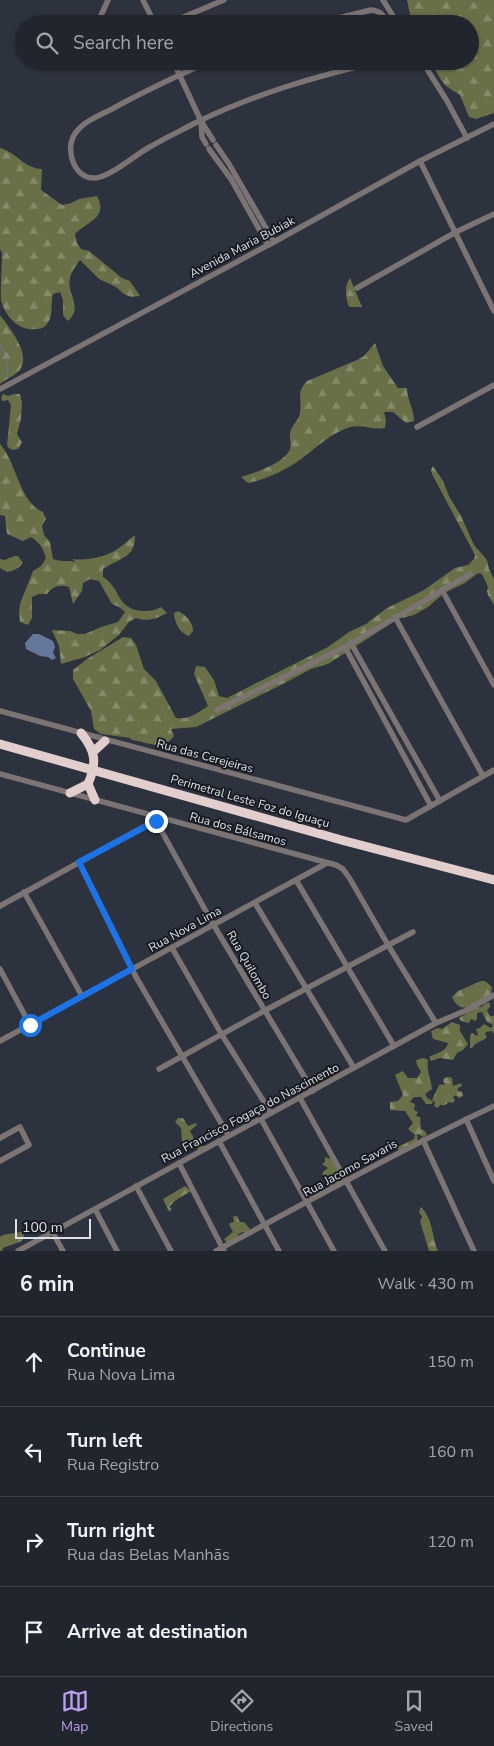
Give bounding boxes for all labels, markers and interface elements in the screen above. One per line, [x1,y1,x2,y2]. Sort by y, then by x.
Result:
search box [15,15,479,70]
icon: search [33,29,61,57]
text: Search here [73,30,174,56]
street label: Avenida Maria Bubiak [187,212,298,282]
street label: Rua das Cerejeiras [155,735,255,777]
street label: Perimetral Leste Foz do Iguaçu [169,771,331,831]
street label: Rua dos Bálsamos [188,808,288,850]
route end [145,810,168,833]
street label: Rua Nova Lima [146,902,224,956]
street label: Rua Quilombo [223,928,275,1003]
route start [19,1014,42,1037]
street label: Rua Francisco Fogaça do Nascimento [158,1059,342,1167]
street label: Rua Jacomo Savaris [300,1135,400,1201]
scale bar [15,1216,91,1239]
text: 100 m [22,1218,63,1237]
text: 6 min [20,1270,74,1298]
text: Walk · 430 m [378,1273,474,1295]
text: Continue [67,1338,146,1364]
icon: ahead [20,1348,48,1376]
text: 150 m [427,1351,474,1373]
text: Rua Nova Lima [67,1364,175,1386]
text: Turn left [67,1428,142,1454]
icon: left [20,1438,48,1466]
text: 160 m [427,1441,474,1463]
text: Rua Registro [67,1454,159,1476]
text: Turn right [67,1518,154,1544]
icon: right [20,1528,48,1556]
text: 120 m [427,1531,474,1553]
text: Rua das Belas Manhãs [67,1544,230,1566]
icon: arrive [20,1618,48,1646]
text: Arrive at destination [67,1619,248,1645]
tab: Map [61,1687,89,1736]
tab: Directions [210,1687,273,1736]
tab: Saved [395,1687,433,1736]

